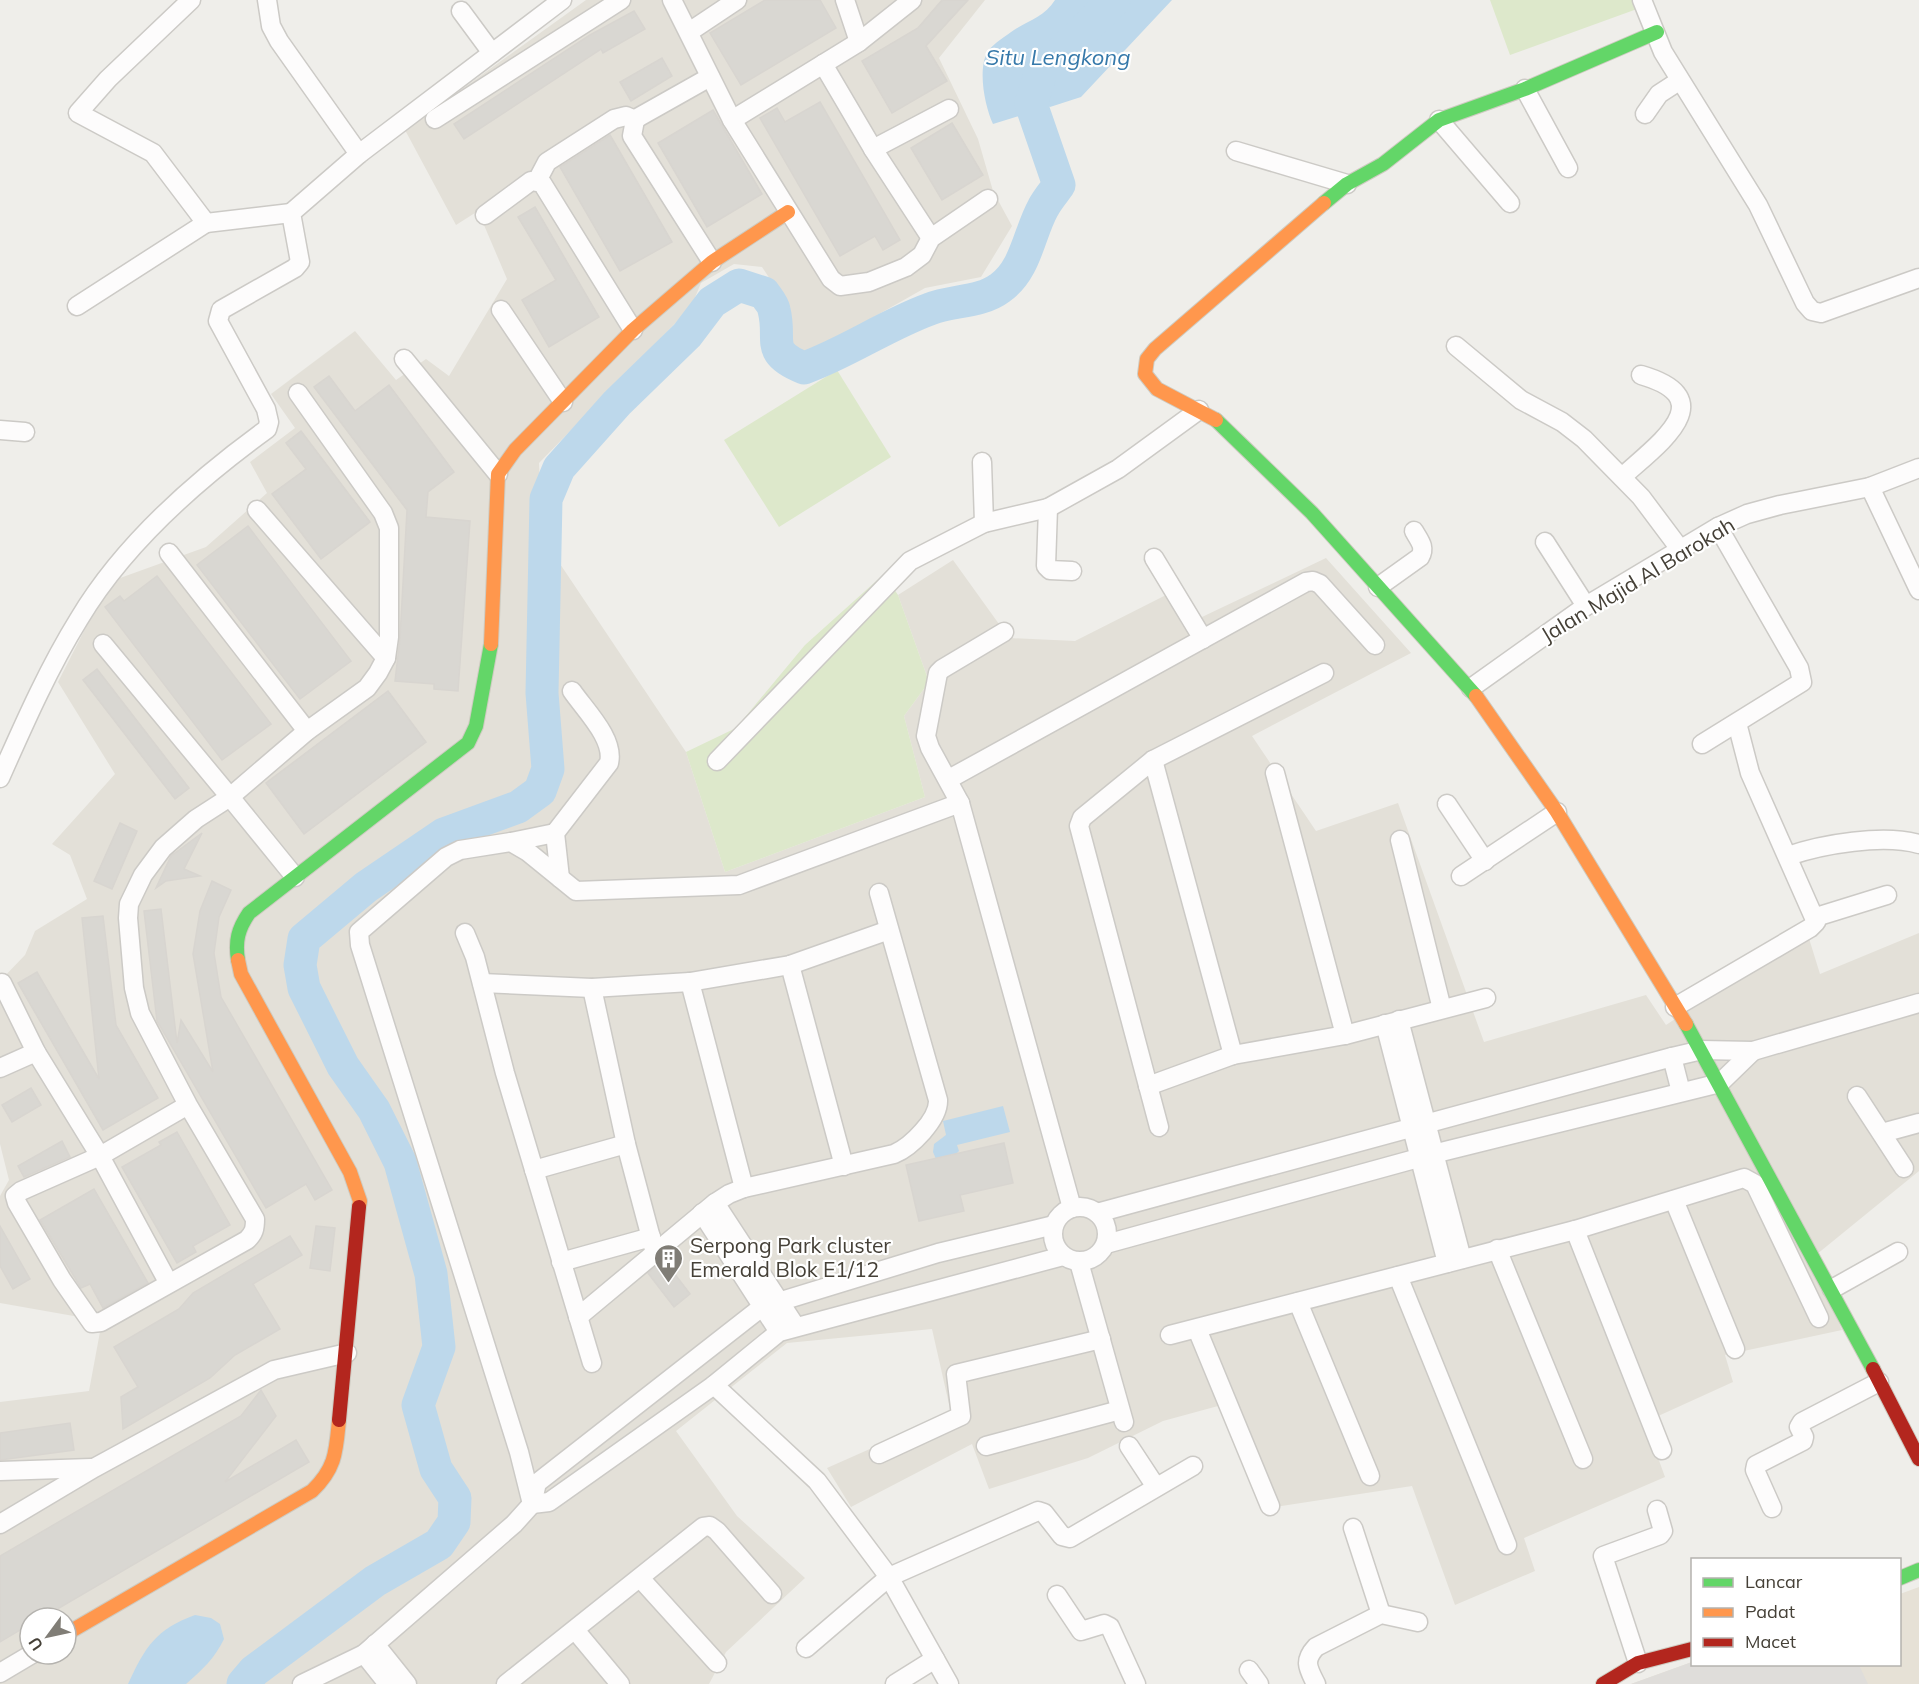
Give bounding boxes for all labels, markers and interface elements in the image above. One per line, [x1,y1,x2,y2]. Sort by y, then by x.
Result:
water label: Situ Lengkong [986,43,1130,71]
street label: Jalan Majid Al Barokah [1536,511,1739,647]
place label: Serpong Park cluster Emerald Blok E1/12 [690,1232,891,1282]
building icon: Serpong Park cluster Emerald Blok E1/12 [653,1242,685,1284]
legend [1691,1558,1901,1666]
text: Lancar [1745,1570,1803,1593]
text: Padat [1745,1600,1795,1623]
north arrow [18,1606,78,1666]
text: Macet [1745,1630,1796,1653]
text: U [24,1634,47,1655]

